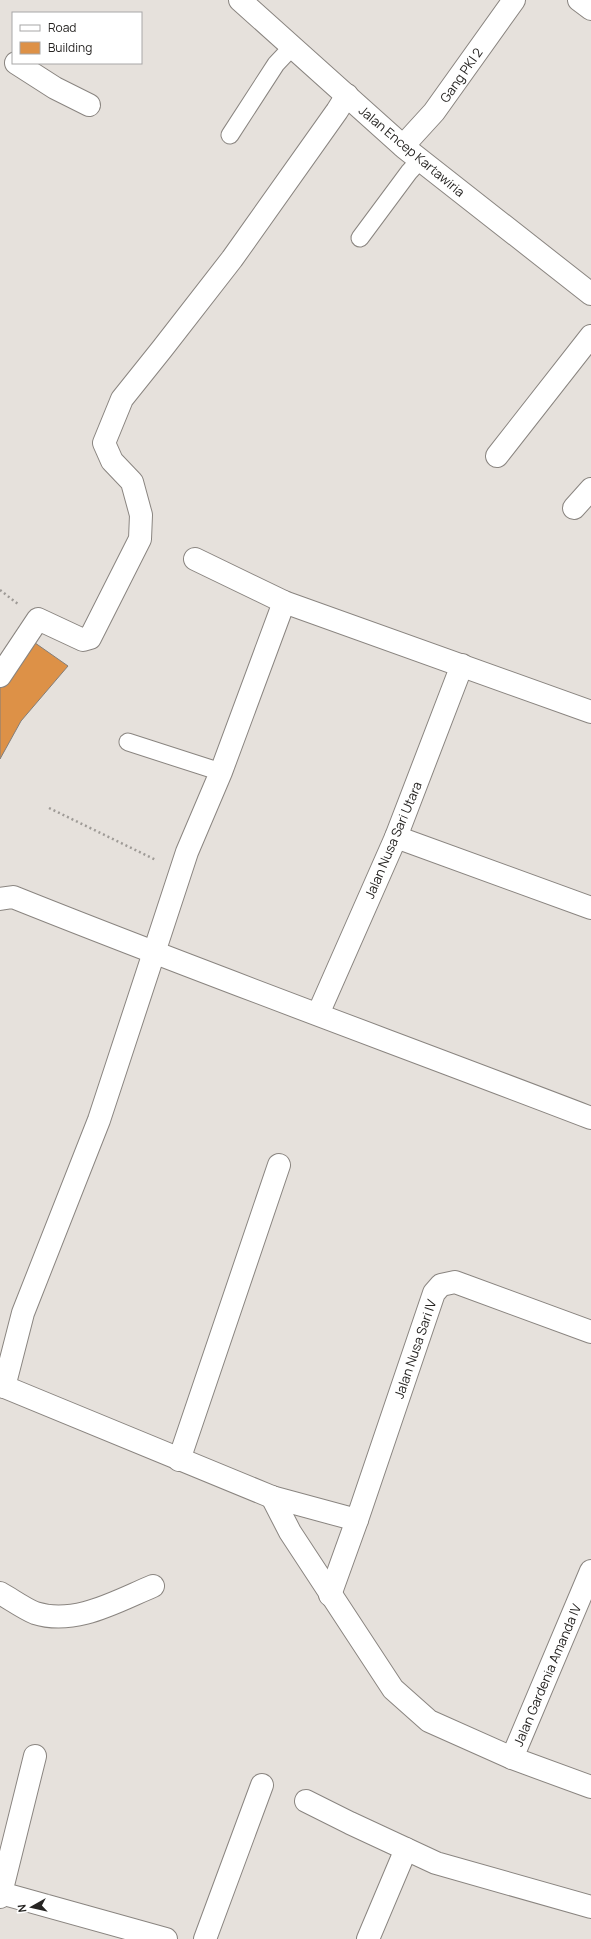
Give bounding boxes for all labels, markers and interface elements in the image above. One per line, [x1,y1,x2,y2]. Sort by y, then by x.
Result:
legend [12,12,142,64]
text: Road [48,19,76,36]
text: Building [48,39,92,56]
street label: Gang PKI 2 [436,44,486,106]
street label: Jalan Encep Kartawiria [355,101,469,201]
street label: Jalan Nusa Sari Utara [360,779,426,901]
street label: Jalan Nusa Sari IV [390,1297,440,1401]
street label: Jalan Gardenia Amanda IV [509,1601,585,1749]
north arrow [12,1887,52,1927]
text: N [14,1903,30,1913]

